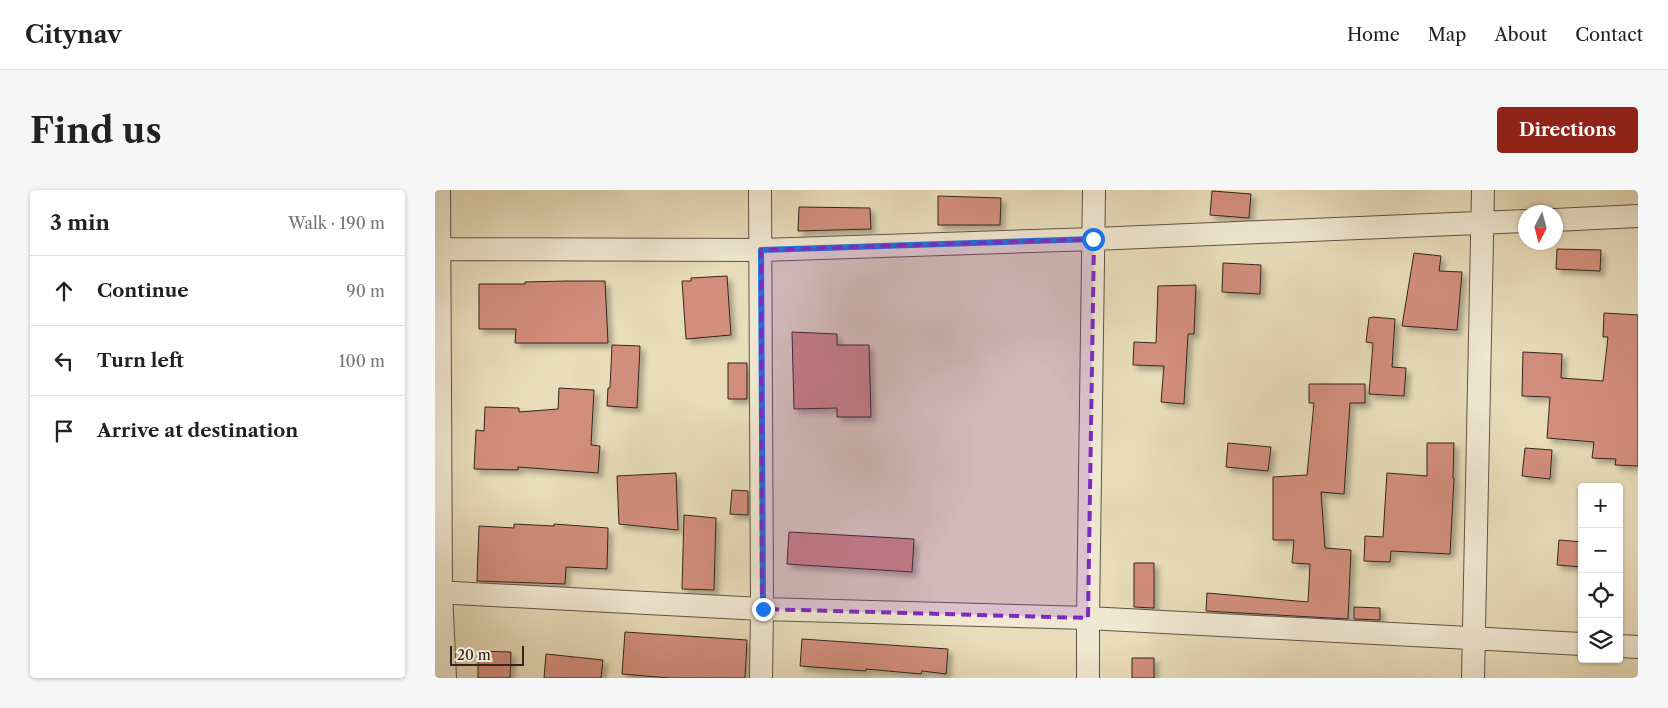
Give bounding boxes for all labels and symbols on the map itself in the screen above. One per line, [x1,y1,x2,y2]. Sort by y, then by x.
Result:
north arrow [1518,205,1563,250]
route start [1082,228,1105,251]
route end [752,598,775,621]
scale bar [450,643,524,666]

